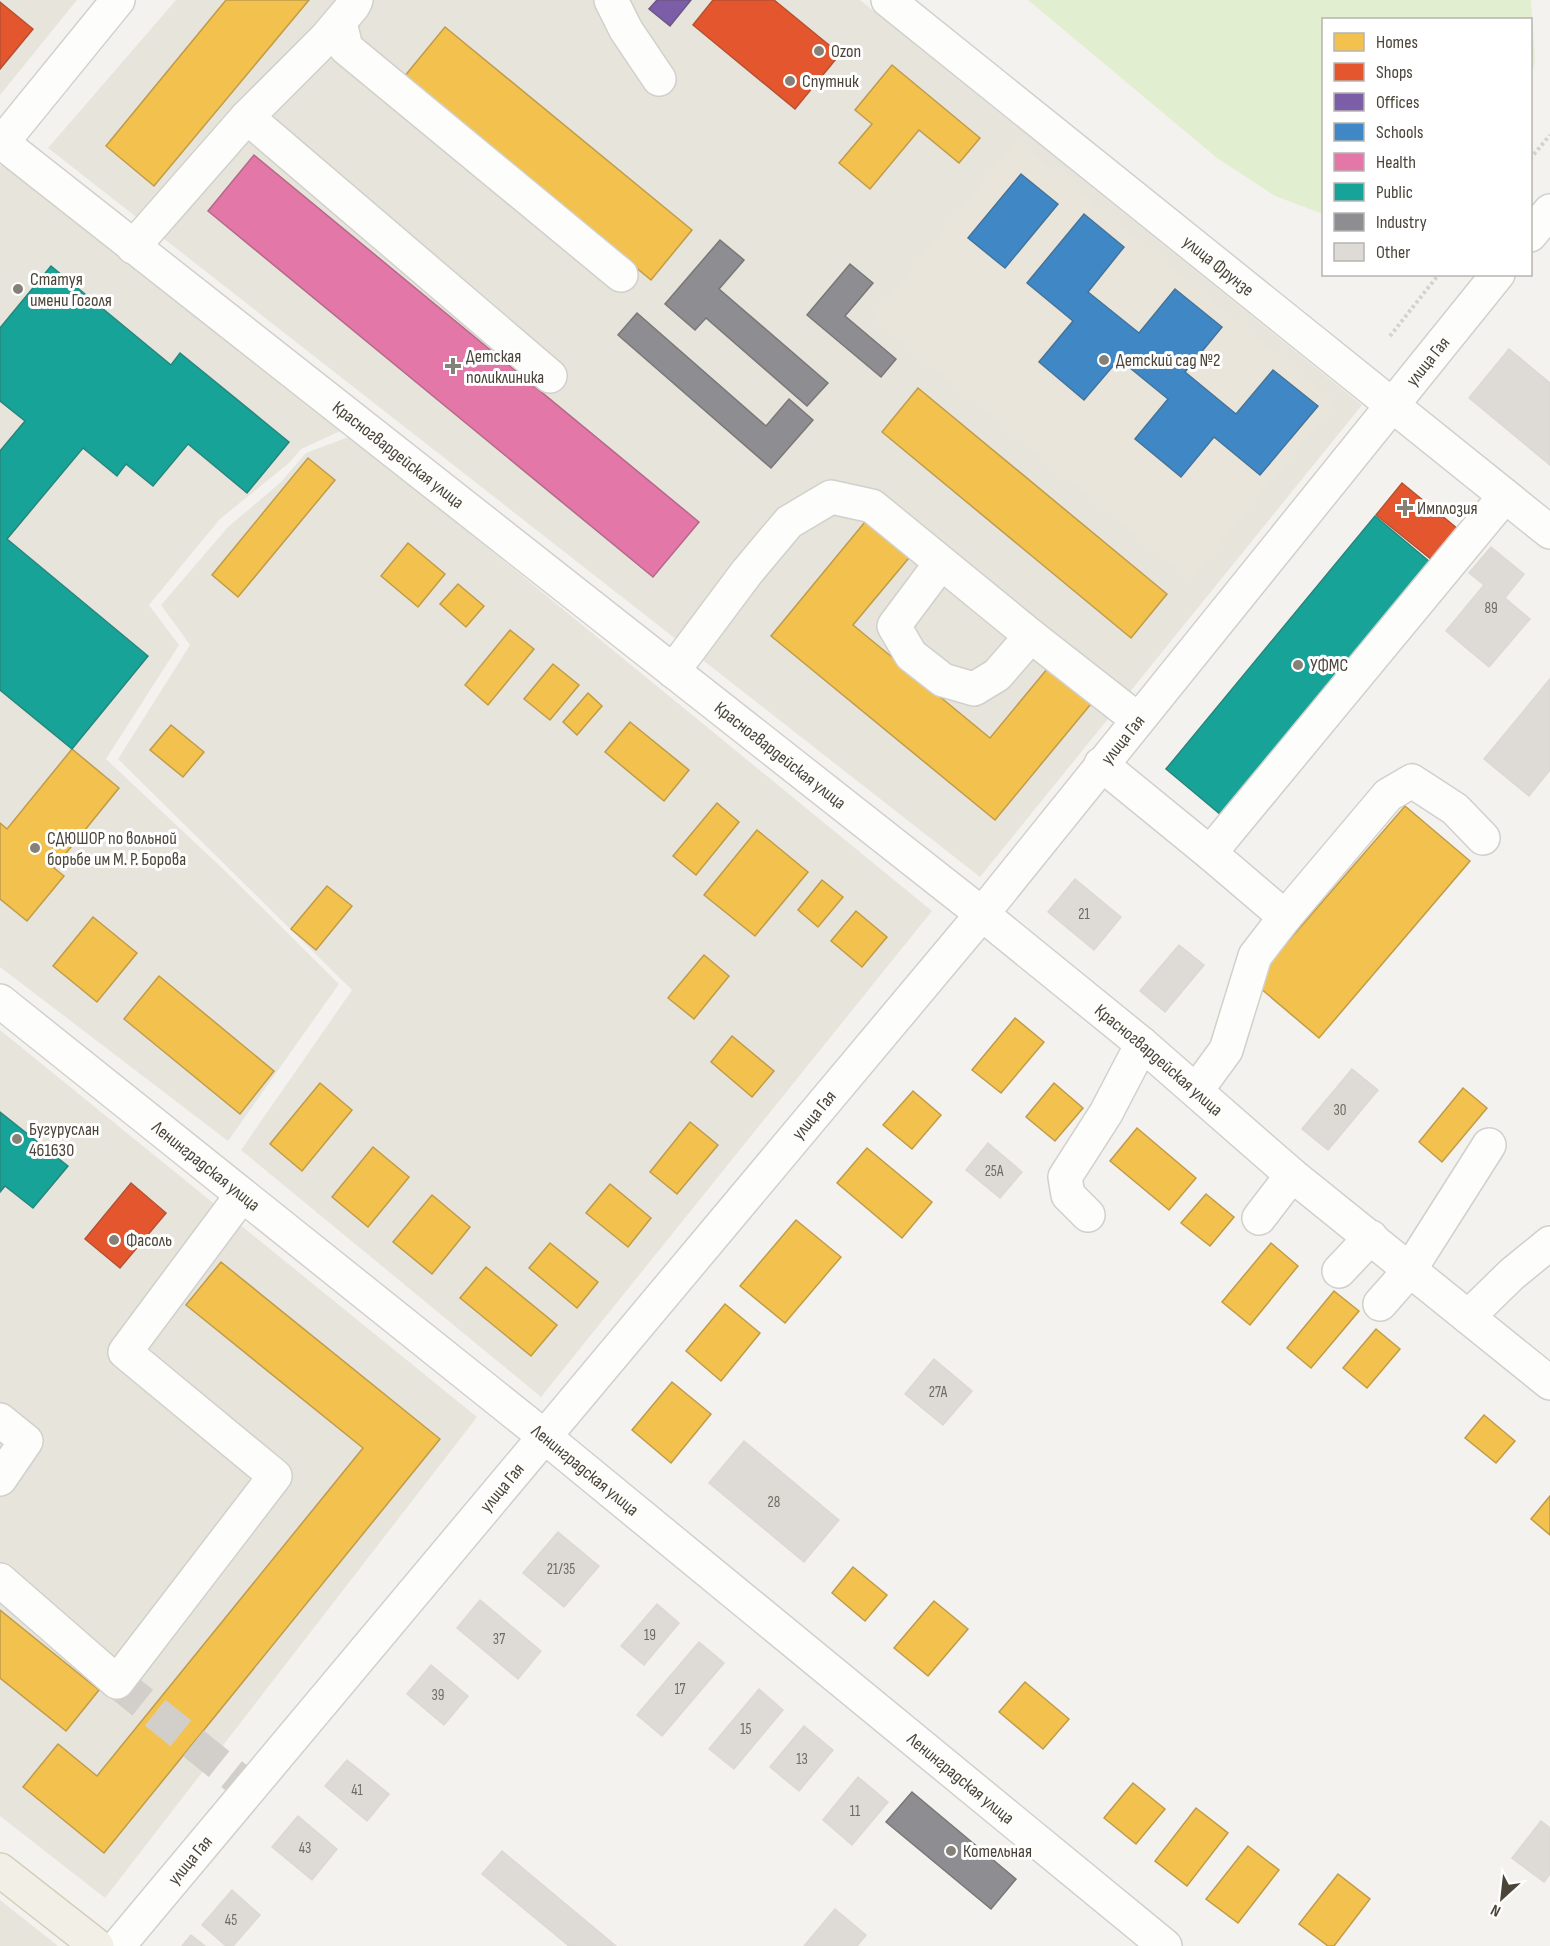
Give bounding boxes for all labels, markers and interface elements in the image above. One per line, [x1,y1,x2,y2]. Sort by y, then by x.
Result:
legend [1322,18,1532,276]
text: Homes [1376,32,1418,53]
place label: Ozon [831,41,861,62]
marker: Ozon [812,44,826,58]
text: Shops [1376,62,1413,83]
place label: Спутник [802,71,859,92]
marker: Спутник [783,74,797,88]
text: Offices [1376,92,1419,113]
text: Schools [1376,122,1423,143]
text: Health [1376,152,1416,173]
text: Public [1376,182,1413,203]
text: Industry [1376,212,1427,233]
street label: улица Фрунзе [1178,231,1258,301]
text: Other [1376,242,1410,263]
place label: Статуя имени Гоголя [30,269,112,311]
marker: Статуя имени Гоголя [11,282,25,296]
street label: улица Гая [1402,333,1454,390]
place label: Детская поликлиника [466,346,544,388]
place label: Детский сад №2 [1116,350,1221,371]
marker: Детский сад №2 [1097,353,1111,367]
marker: Детская поликлиника [444,357,462,375]
street label: Красногвардейская улица [328,397,468,513]
place label: Имплозия [1417,498,1477,519]
marker: Имплозия [1398,501,1412,515]
house number: 89 [1484,599,1498,618]
place label: УФМС [1310,655,1348,676]
marker: УФМС [1291,658,1305,672]
street label: Красногвардейская улица [710,697,850,814]
street label: улица Гая [1097,711,1149,769]
place label: СДЮШОР по вольной борьбе им М. Р. Борова [47,828,186,870]
marker: СДЮШОР по вольной борьбе им М. Р. Борова [28,841,42,855]
house number: 21 [1078,905,1090,924]
street label: Красногвардейская улица [1090,1000,1227,1121]
street label: улица Гая [788,1086,841,1144]
house number: 30 [1334,1101,1346,1120]
street label: Ленинградская улица [147,1116,264,1216]
place label: Бугуруслан 461630 [29,1119,99,1161]
marker: Бугуруслан 461630 [10,1132,24,1146]
house number: 25А [985,1162,1004,1181]
place label: Фасоль [126,1230,172,1251]
marker: Фасоль [107,1233,121,1247]
house number: 27А [929,1383,948,1402]
street label: Ленинградская улица [526,1420,643,1520]
street label: улица Гая [476,1459,529,1517]
house number: 28 [768,1493,780,1512]
house number: 21/35 [547,1560,575,1579]
house number: 19 [644,1626,656,1645]
house number: 37 [493,1630,505,1649]
house number: 17 [674,1680,686,1699]
house number: 39 [432,1686,444,1705]
house number: 15 [740,1720,752,1739]
street label: Ленинградская улица [902,1728,1018,1829]
house number: 13 [796,1750,808,1769]
house number: 41 [351,1781,364,1800]
house number: 11 [850,1802,861,1821]
street label: улица Гая [164,1832,217,1889]
house number: 43 [299,1839,311,1858]
place label: Котельная [963,1841,1032,1862]
marker: Котельная [944,1844,958,1858]
north arrow [1472,1868,1532,1928]
text: N [1488,1900,1504,1920]
house number: 45 [225,1911,237,1930]

